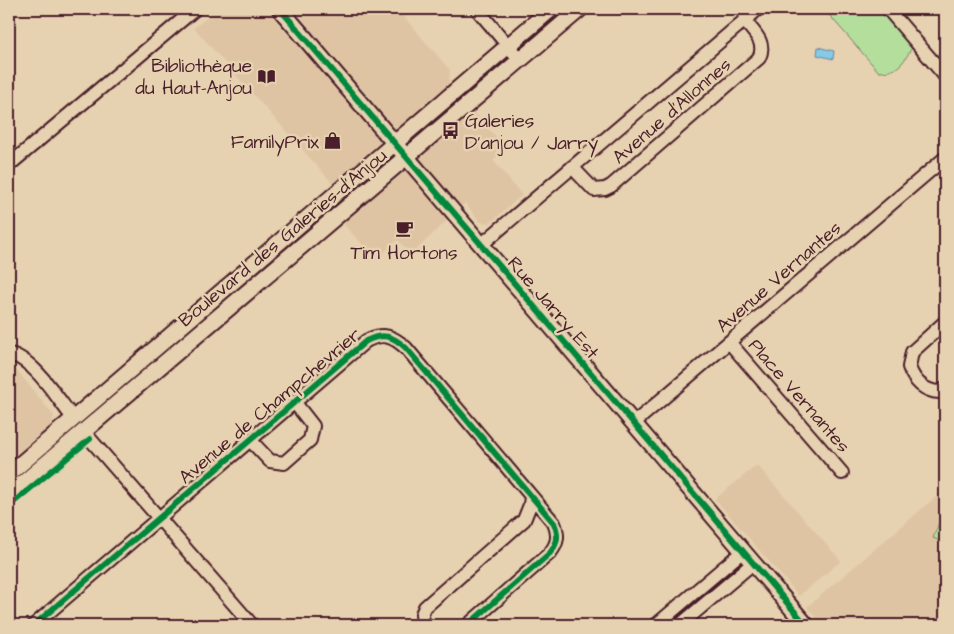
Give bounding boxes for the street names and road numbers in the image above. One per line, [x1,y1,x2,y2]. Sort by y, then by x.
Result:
street label: Avenue d'Allonnes [607,52,737,170]
street label: Boulevard des Galeries-d'Anjou [173,142,393,334]
street label: Avenue Vernantes [710,215,848,339]
street label: Rue Jarry Est [500,251,605,366]
street label: Avenue de Champchevrier [173,321,367,491]
street label: Place Vernantes [742,333,856,459]

